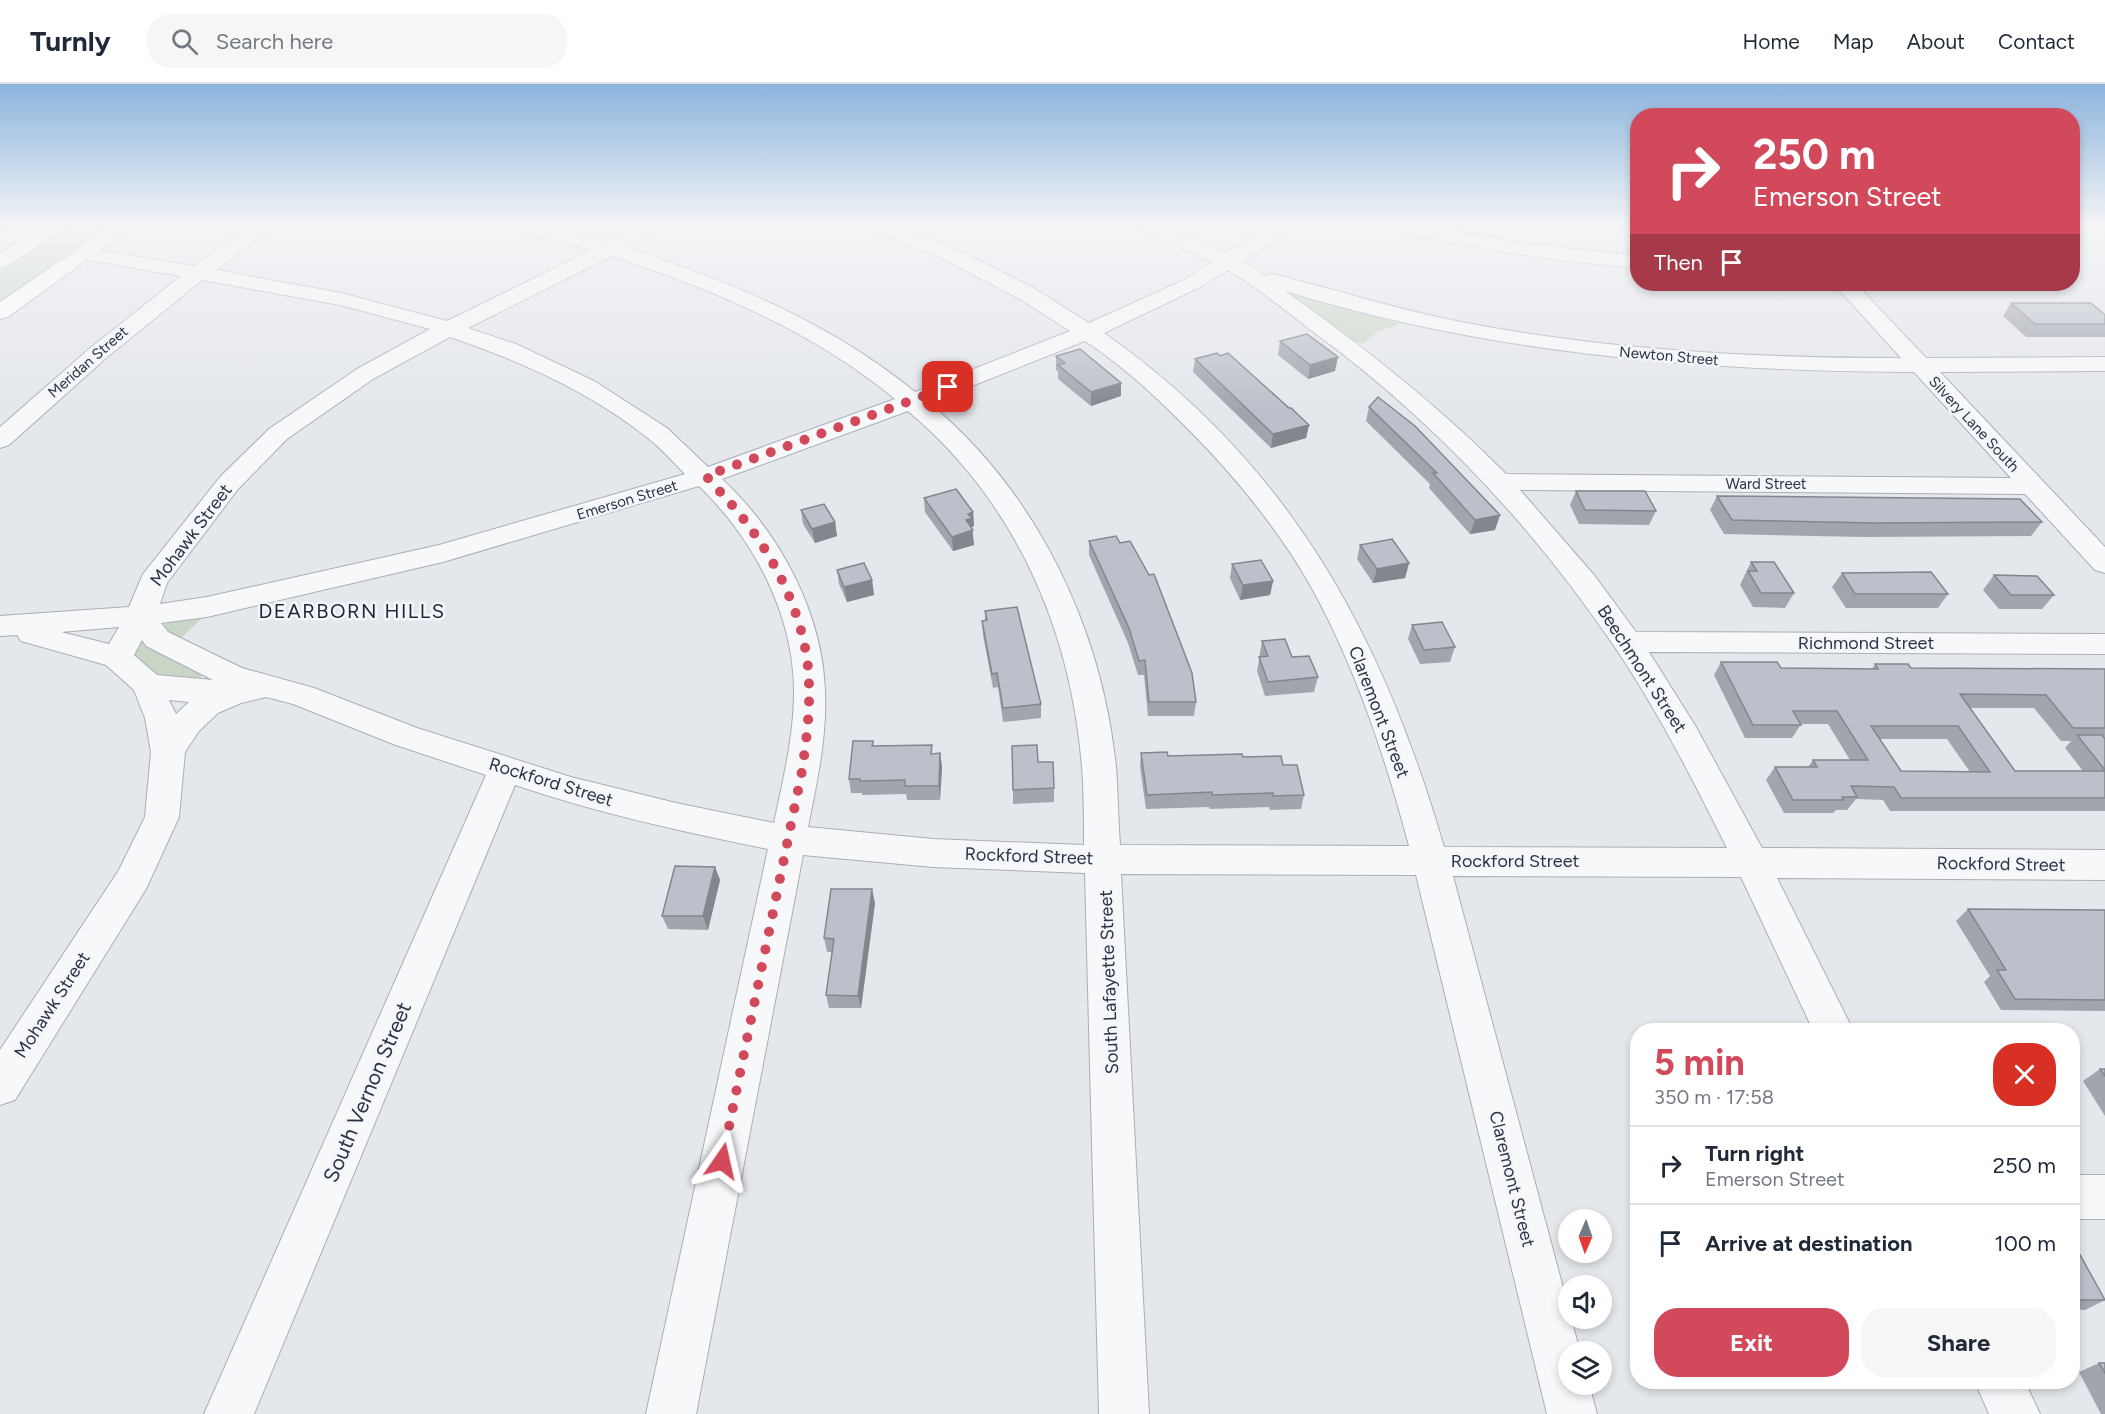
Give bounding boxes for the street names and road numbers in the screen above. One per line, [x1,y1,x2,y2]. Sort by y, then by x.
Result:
street label: Meridan Street [44,322,132,402]
street label: Newton Street [1619,343,1720,369]
street label: Silvery Lane South [1925,372,2023,476]
street label: Ward Street [1725,475,1807,493]
street label: Emerson Street [574,476,680,524]
street label: Mohawk Street [145,479,237,591]
street label: Beechmont Street [1593,601,1692,737]
street label: Richmond Street [1798,632,1934,654]
street label: Claremont Street [1344,643,1414,781]
street label: Rockford Street [486,753,616,811]
street label: Rockford Street [964,843,1094,869]
street label: Rockford Street [1451,850,1580,872]
street label: Rockford Street [1936,852,2066,876]
street label: South Lafayette Street [1095,889,1123,1074]
street label: Mohawk Street [9,948,95,1062]
street label: South Vernon Street [318,998,416,1186]
street label: Claremont Street [1484,1109,1540,1250]

